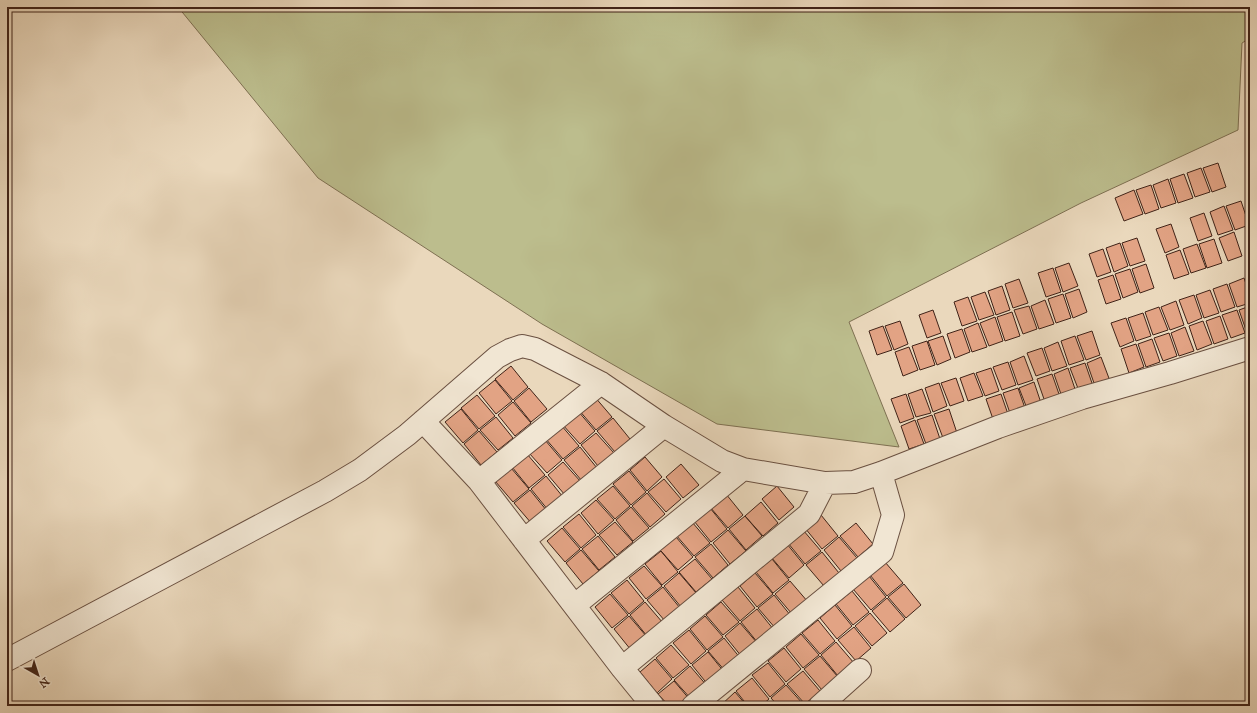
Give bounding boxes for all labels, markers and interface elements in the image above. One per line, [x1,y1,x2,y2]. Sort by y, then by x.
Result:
north arrow [18,655,58,695]
text: N [36,674,52,691]

